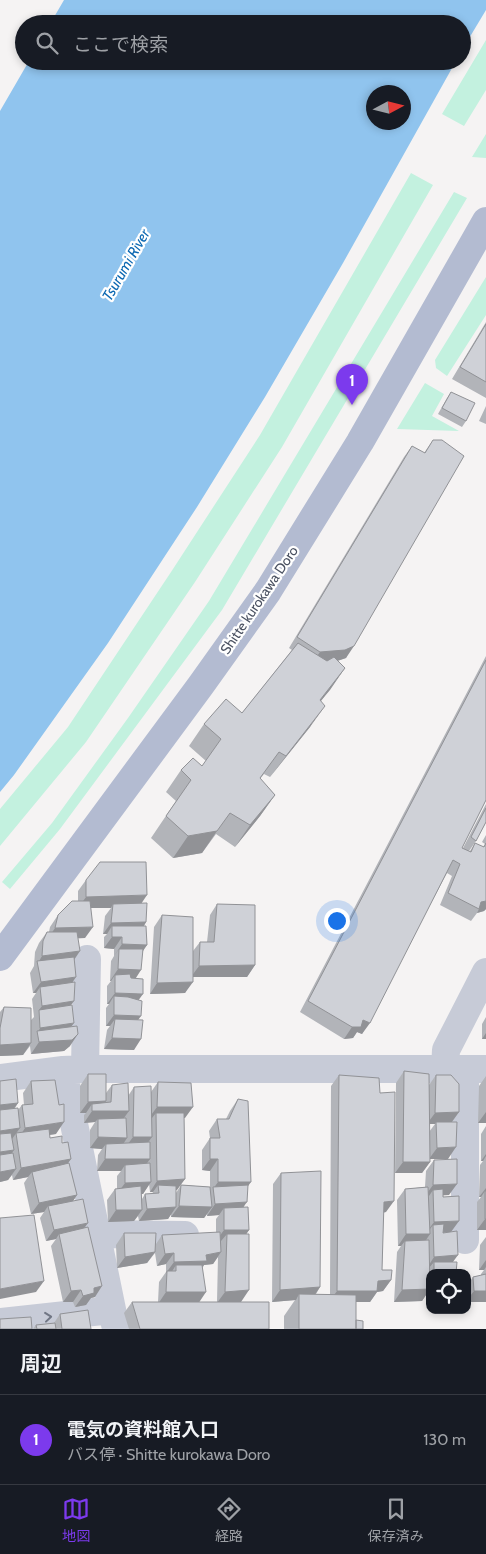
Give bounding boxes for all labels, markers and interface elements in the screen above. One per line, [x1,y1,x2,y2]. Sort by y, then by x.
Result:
search box [15,15,471,70]
icon: search [33,29,61,57]
text: ここで検索 [73,33,168,56]
north arrow [366,85,411,130]
water label: Tsurumi River [98,225,154,304]
pin: 1 [336,364,368,405]
street label: Shitte kurokawa Doro [216,542,302,657]
your location [324,908,350,934]
map controls [426,1269,471,1314]
button: locate [426,1269,471,1314]
one-way arrow [45,1312,53,1323]
text: 周辺 [20,1351,62,1376]
text: 電気の資料館入口 [67,1418,219,1441]
text: 1 [33,1430,39,1449]
text: 130 m [423,1430,466,1449]
text: バス停 · Shitte kurokawa Doro [67,1445,270,1464]
tab: 地図 [62,1495,90,1545]
tab: 経路 [215,1495,243,1545]
tab: 保存済み [368,1495,424,1545]

